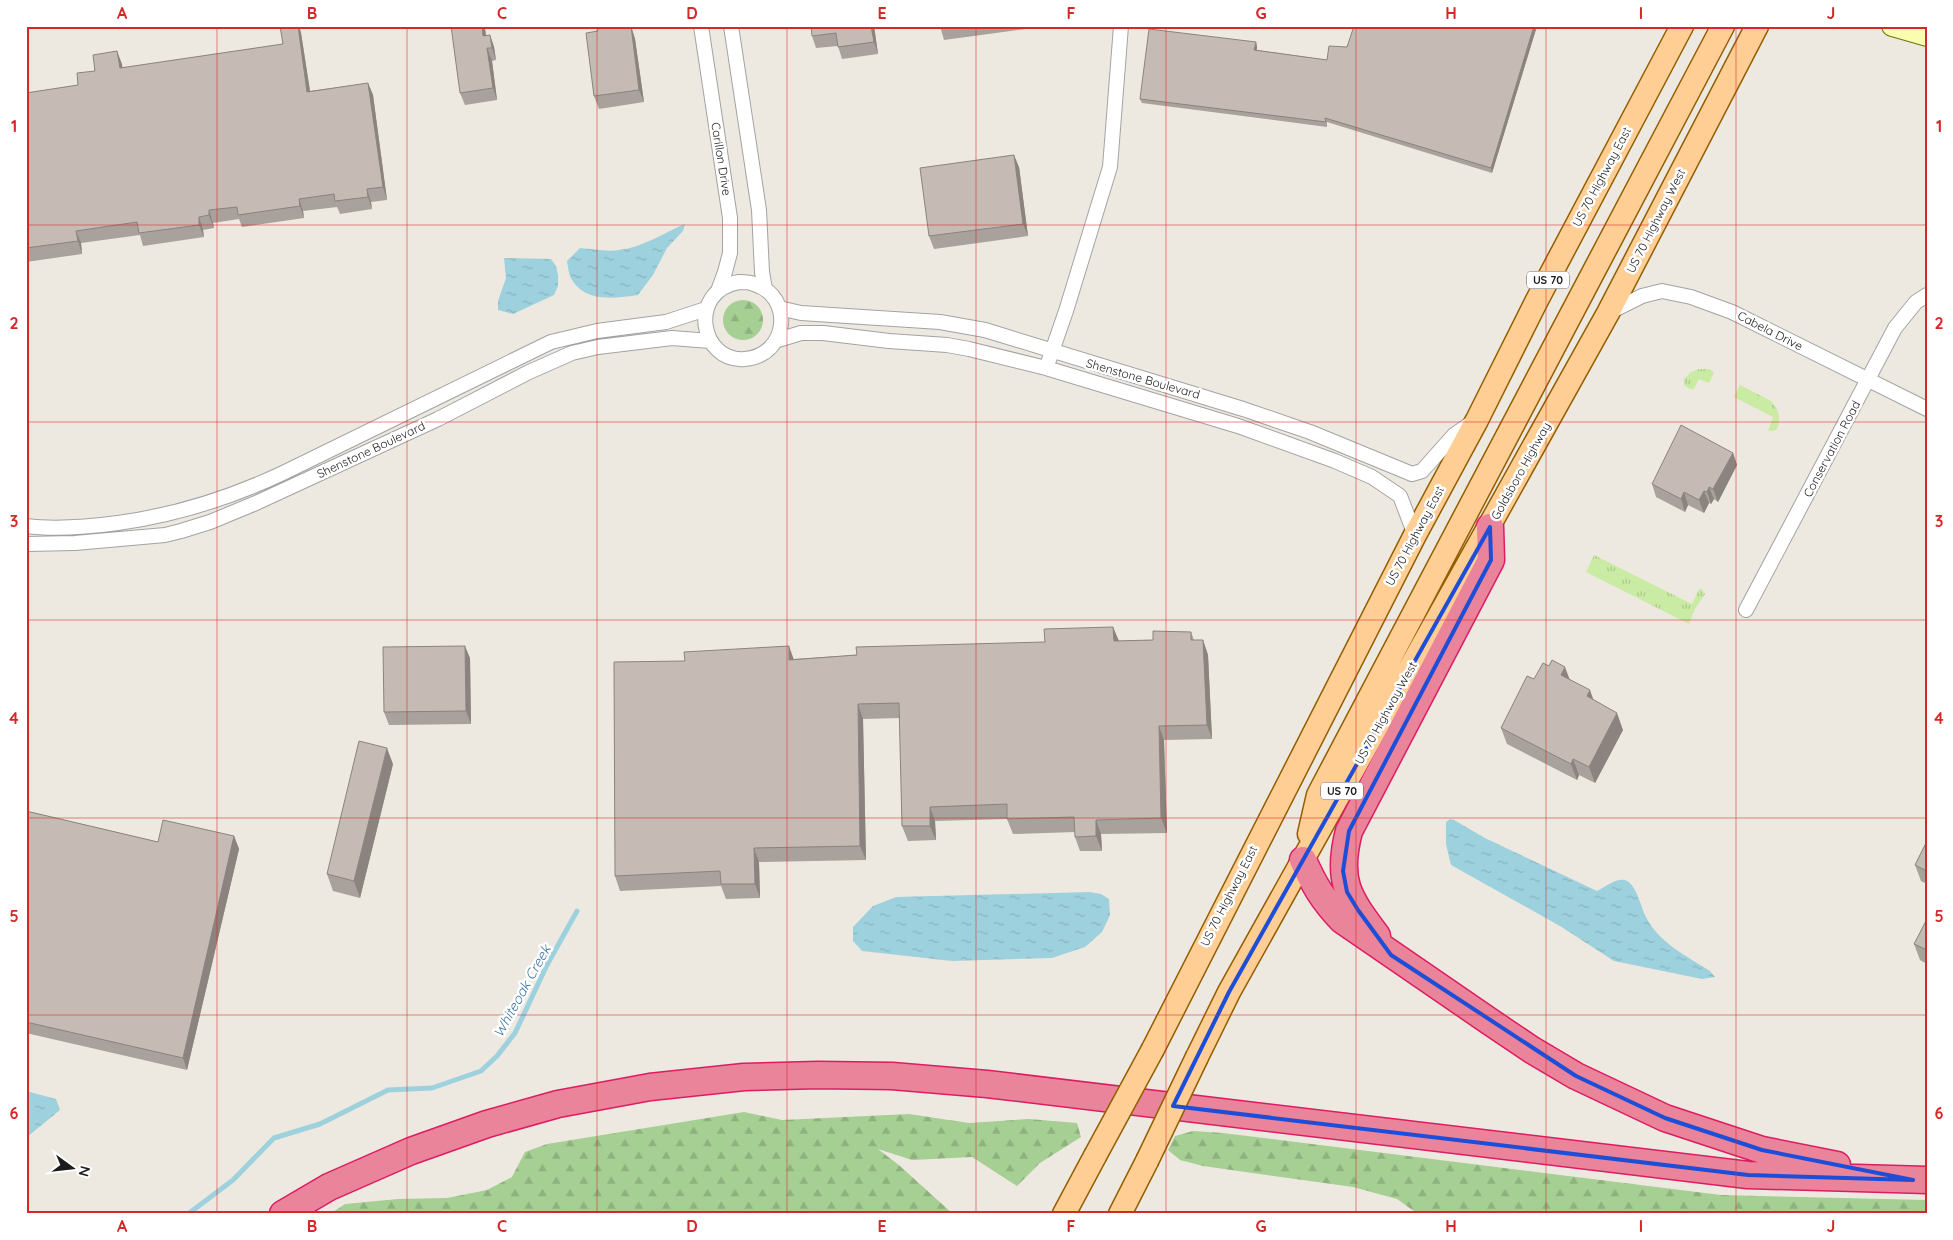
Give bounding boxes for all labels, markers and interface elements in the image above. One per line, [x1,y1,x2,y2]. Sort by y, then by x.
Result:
text: A [117,3,128,23]
text: B [307,3,317,23]
text: C [497,3,507,23]
text: D [686,3,698,23]
text: E [877,3,887,23]
text: F [1067,3,1076,23]
text: G [1255,3,1267,23]
text: H [1445,3,1457,23]
text: I [1639,3,1643,23]
text: J [1827,3,1835,23]
text: 1 [11,116,17,136]
text: 1 [1936,116,1942,136]
street label: Carillon Drive [708,121,735,197]
street label: US 70 Highway East [1569,124,1634,229]
street label: US 70 Highway West [1623,166,1688,275]
road number: US 70 [1527,272,1569,288]
street label: Cabela Drive [1735,308,1806,354]
text: 2 [9,313,19,333]
text: 2 [1934,313,1944,333]
street label: Shenstone Boulevard [1085,355,1202,402]
street label: Conservation Road [1800,398,1863,500]
street label: Shenstone Boulevard [314,418,427,481]
street label: Goldsboro Highway [1488,419,1554,522]
street label: US 70 Highway East [1382,483,1447,588]
text: 3 [10,511,18,531]
text: 3 [1935,511,1943,531]
street label: US 70 Highway West [1351,659,1420,767]
text: 4 [9,708,19,728]
text: 4 [1934,708,1944,728]
road number: US 70 [1321,782,1363,799]
street label: US 70 Highway East [1197,843,1260,949]
text: 5 [9,906,19,926]
text: 5 [1934,906,1944,926]
water label: Whiteoak Creek [489,940,556,1040]
text: 6 [10,1103,19,1123]
text: 6 [1935,1103,1944,1123]
north arrow [48,1142,98,1192]
text: N [75,1164,95,1179]
text: A [117,1216,128,1236]
text: B [307,1216,317,1236]
text: C [497,1216,507,1236]
text: D [686,1216,698,1236]
text: E [877,1216,887,1236]
text: F [1067,1216,1076,1236]
text: G [1255,1216,1267,1236]
text: H [1445,1216,1457,1236]
text: I [1639,1216,1643,1236]
text: J [1827,1216,1835,1236]

